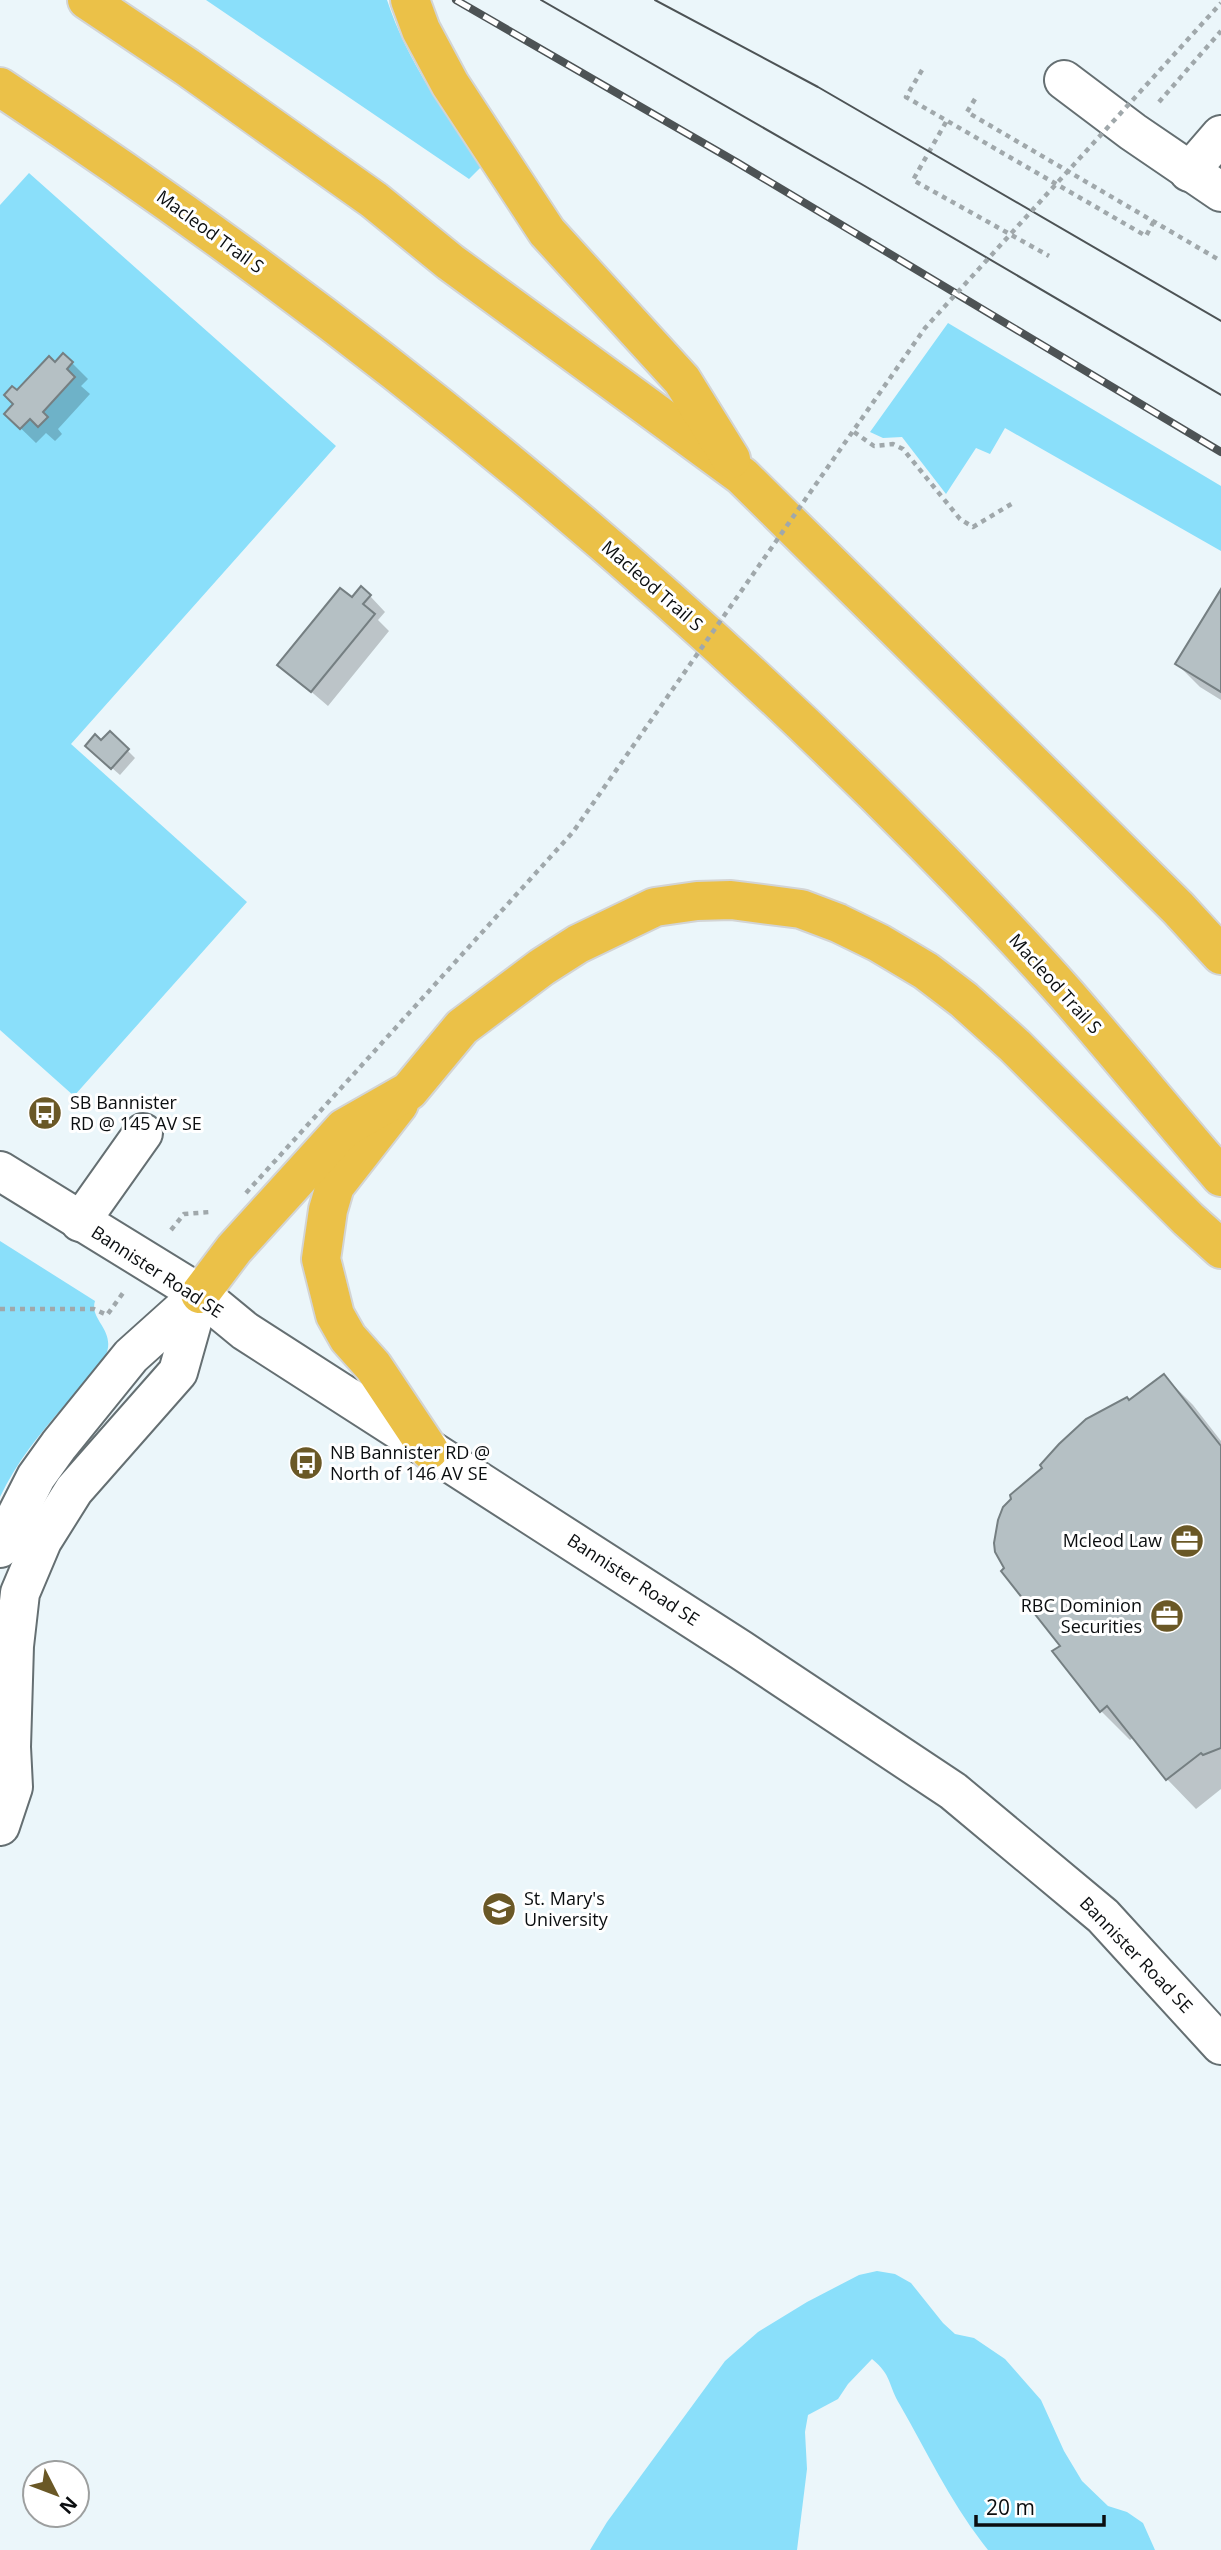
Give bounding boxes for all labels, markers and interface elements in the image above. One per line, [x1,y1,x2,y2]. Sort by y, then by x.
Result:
street label: Macleod Trail S [152,184,269,278]
street label: Macleod Trail S [597,535,709,636]
street label: Macleod Trail S [1004,928,1107,1039]
place label: SB Bannister RD @ 145 AV SE [70,1090,202,1135]
bus stop icon: SB Bannister RD @ 145 AV SE [26,1094,64,1132]
street label: Bannister Road SE [87,1219,228,1323]
place label: NB Bannister RD @ North of 146 AV SE [330,1440,490,1485]
bus stop icon: NB Bannister RD @ North of 146 AV SE [287,1444,325,1482]
office icon: Mcleod Law [1168,1522,1206,1560]
street label: Bannister Road SE [563,1527,704,1631]
place label: Mcleod Law [1063,1528,1162,1552]
place label: RBC Dominion Securities [1021,1593,1142,1638]
office icon: RBC Dominion Securities [1148,1597,1186,1635]
place label: St. Mary's University [524,1886,609,1931]
school or university icon: St. Mary's University [480,1890,518,1928]
street label: Bannister Road SE [1075,1891,1198,2018]
north arrow [21,2459,91,2529]
scale bar [976,2484,1104,2528]
text: N [54,2491,83,2520]
text: 20 m [986,2493,1035,2521]

